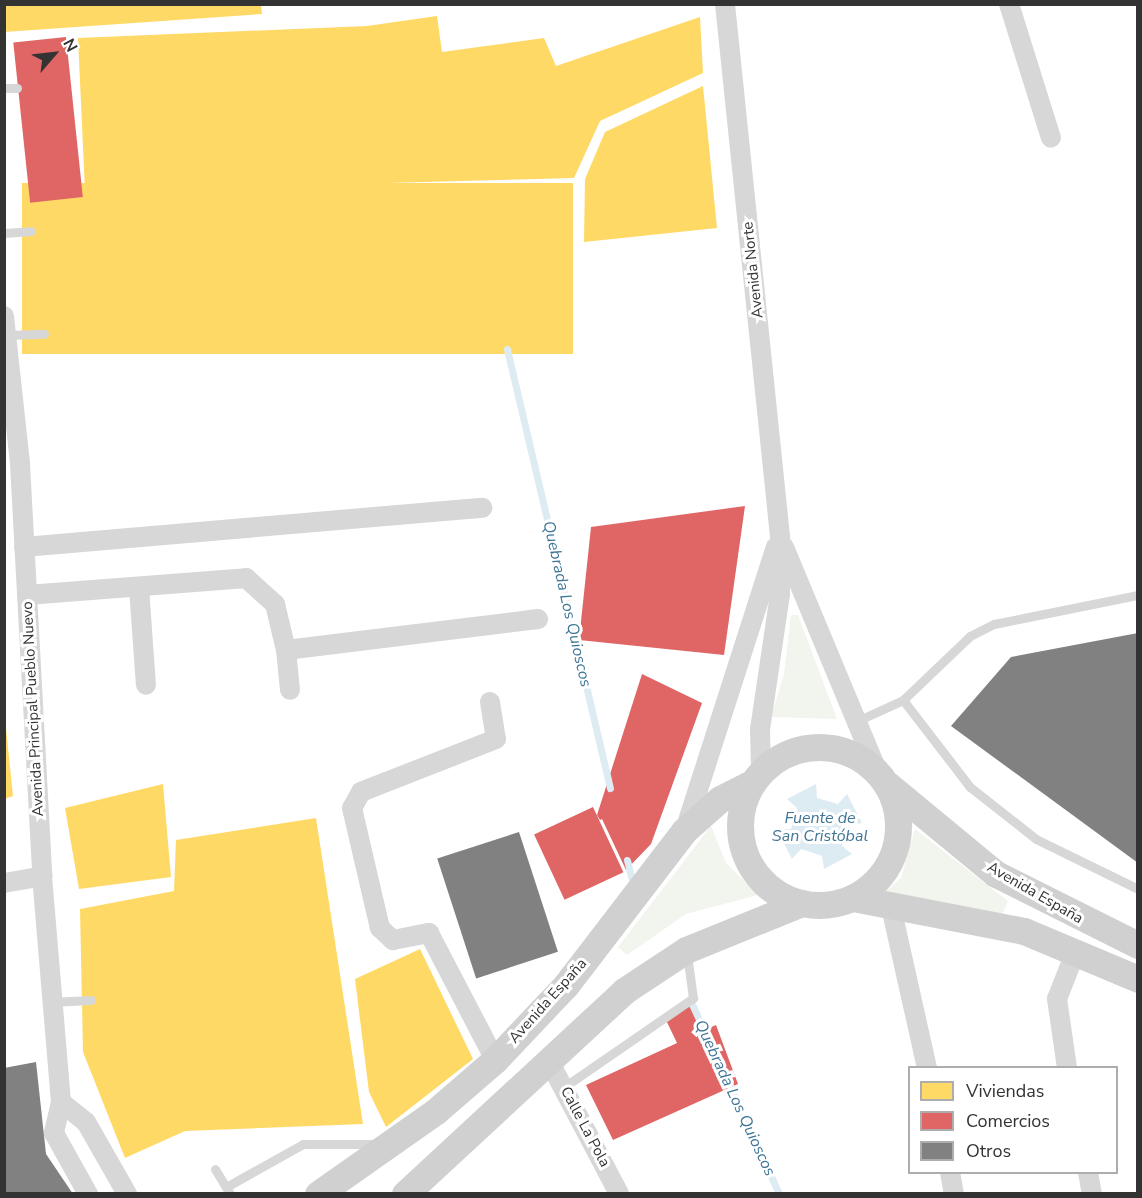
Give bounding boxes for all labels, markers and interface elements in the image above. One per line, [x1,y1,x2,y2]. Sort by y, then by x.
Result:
north arrow [24,24,84,84]
text: N [57,35,82,56]
street label: Avenida Norte [739,221,767,319]
water label: Quebrada Los Quioscos [539,519,595,689]
street label: Avenida Principal Pueblo Nuevo [18,601,48,817]
water label: Fuente de San Cristóbal [772,808,868,846]
street label: Avenida España [984,858,1086,928]
street label: Avenida España [505,955,591,1047]
water label: Quebrada Los Quioscos [690,1017,780,1179]
legend [908,1066,1118,1174]
text: Viviendas [966,1079,1045,1103]
street label: Calle La Pola [556,1084,614,1170]
text: Comercios [966,1109,1050,1133]
text: Otros [966,1139,1011,1163]

